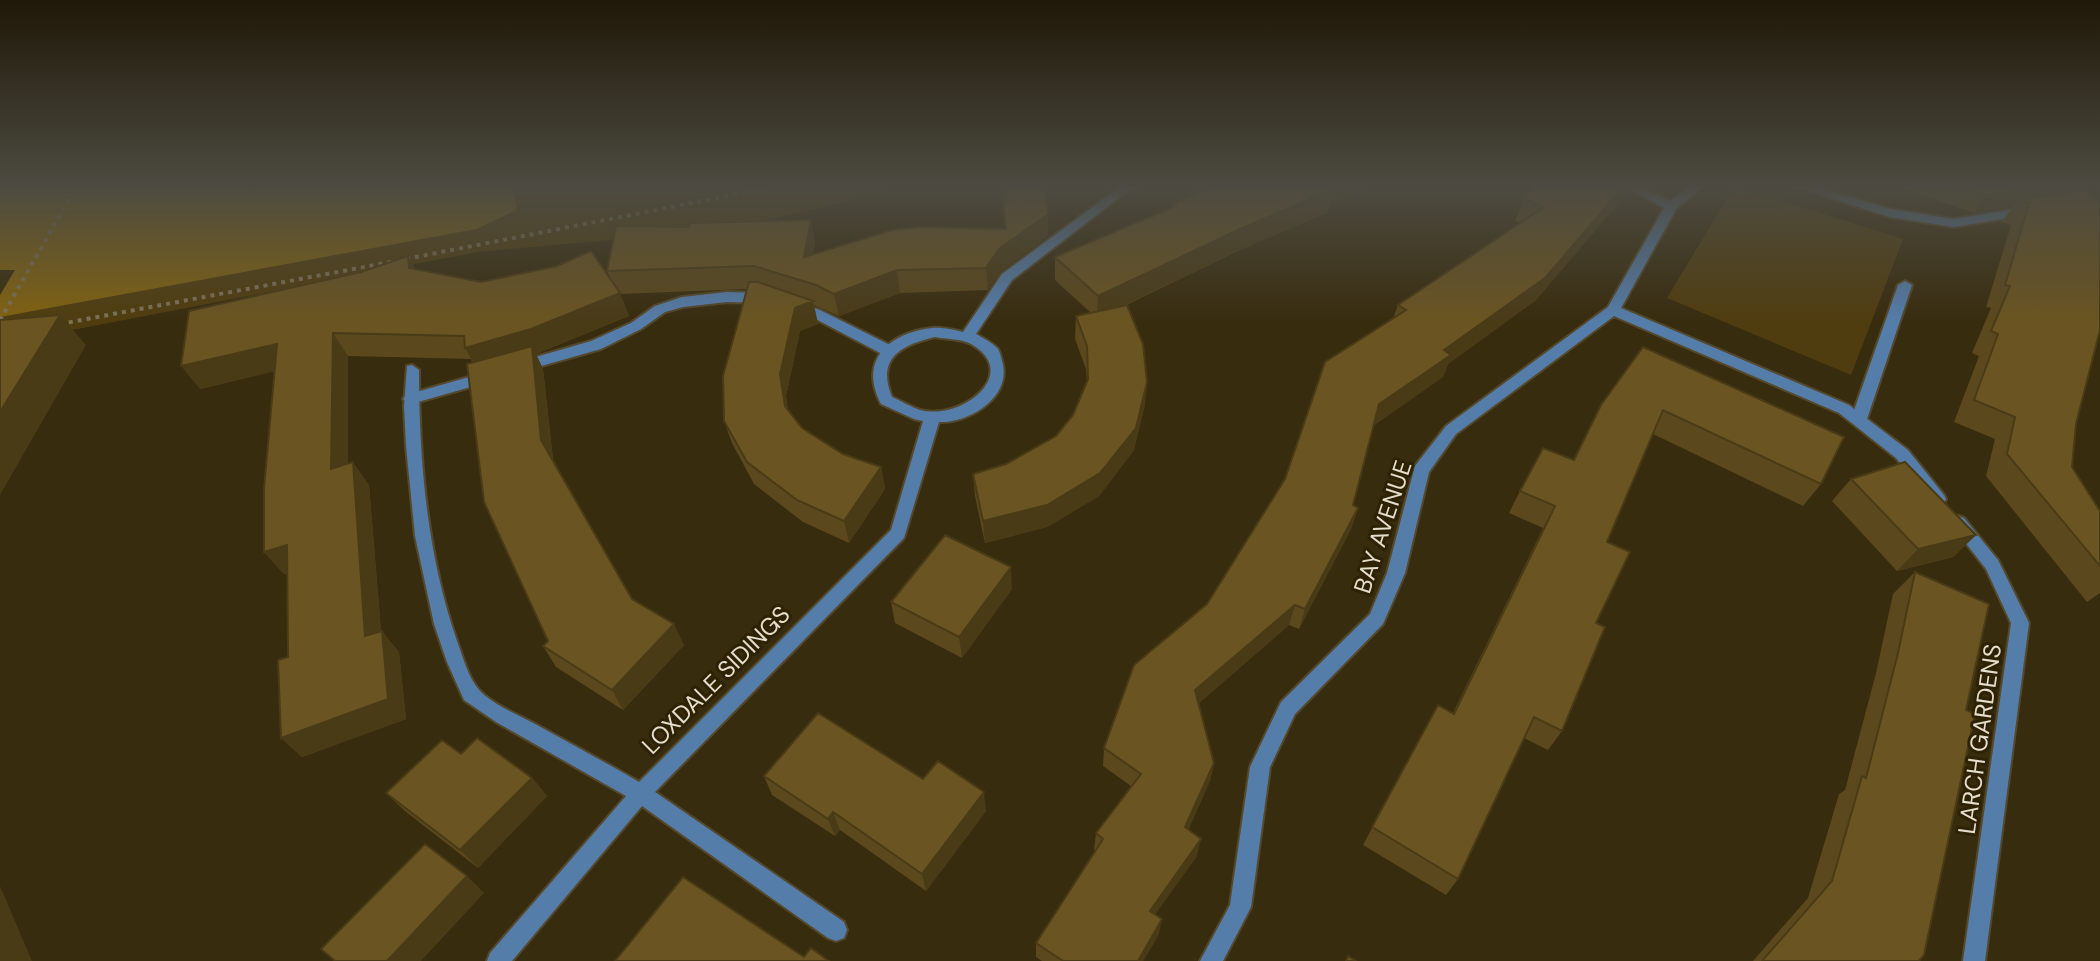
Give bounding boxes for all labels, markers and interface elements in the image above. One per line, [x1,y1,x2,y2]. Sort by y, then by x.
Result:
street label: BAY AVENUE [1346,457,1419,597]
street label: LOXDALE SIDINGS [635,599,796,760]
street label: LARCH GARDENS [1951,642,2008,836]

